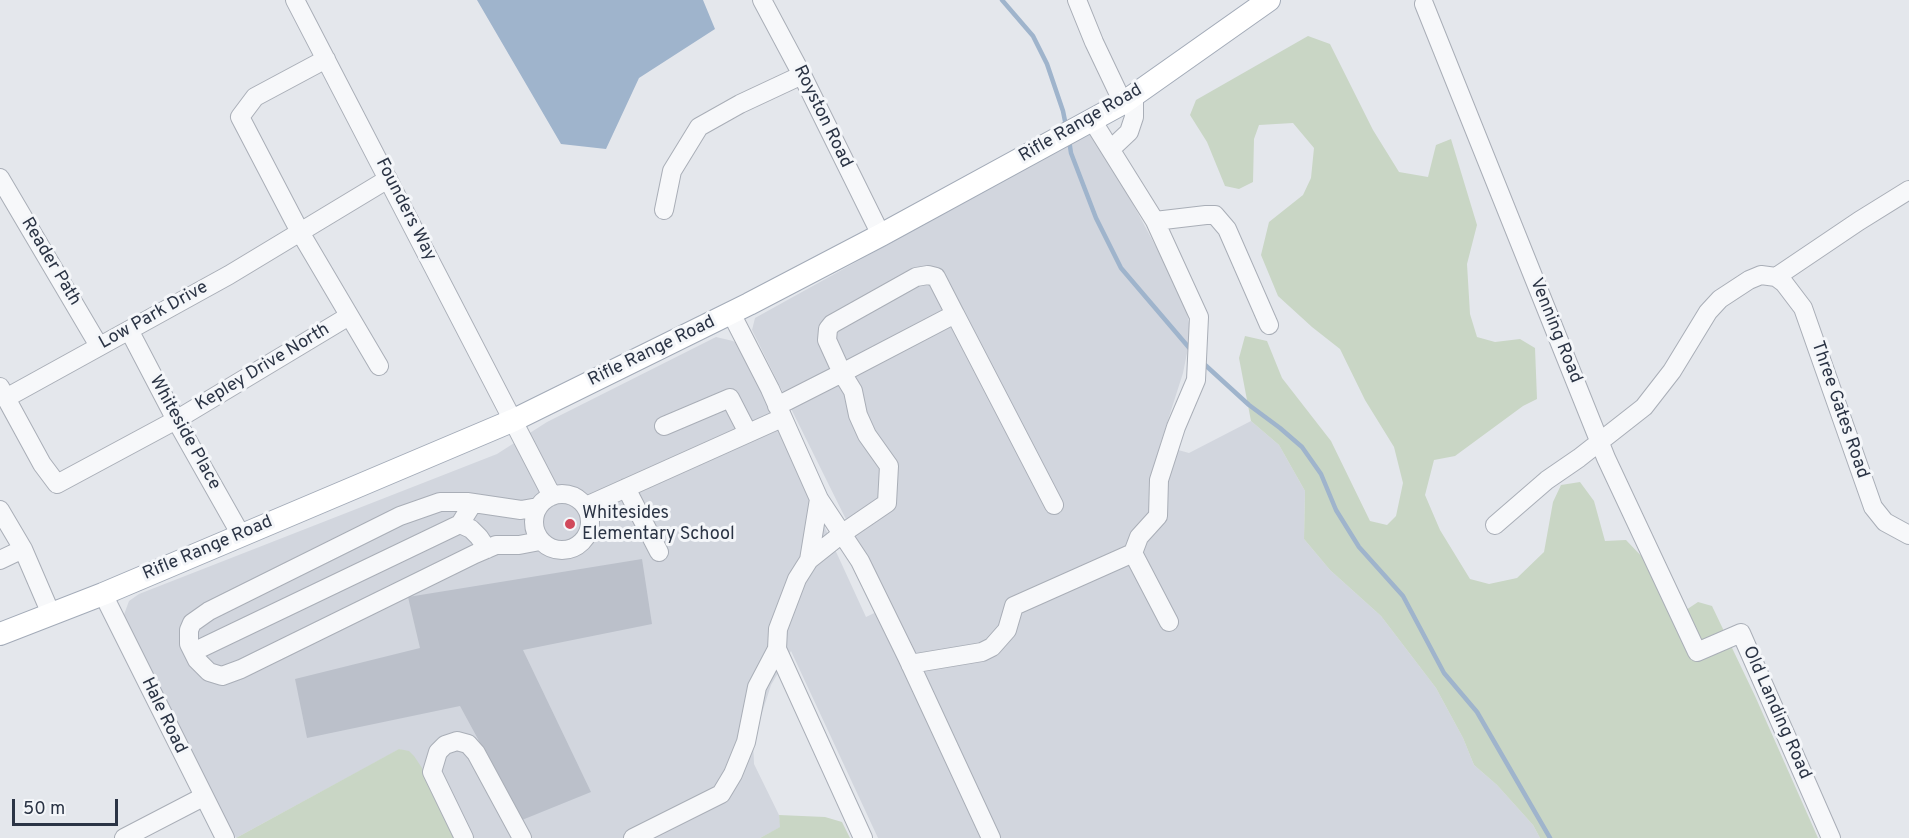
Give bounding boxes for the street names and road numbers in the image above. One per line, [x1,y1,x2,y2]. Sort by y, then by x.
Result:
street label: Royston Road [788,62,856,172]
street label: Rifle Range Road [1016,80,1146,168]
street label: Founders Way [370,155,440,265]
street label: Reader Path [15,214,85,310]
street label: Venning Road [1524,275,1586,387]
street label: Low Park Drive [96,277,212,355]
street label: Rifle Range Road [585,312,719,392]
street label: Kepley Drive North [192,319,334,417]
street label: Three Gates Road [1805,339,1873,481]
street label: Whiteside Place [144,372,224,494]
street label: Rifle Range Road [140,512,276,586]
street label: Old Landing Road [1737,643,1815,783]
street label: Hale Road [135,674,191,758]

